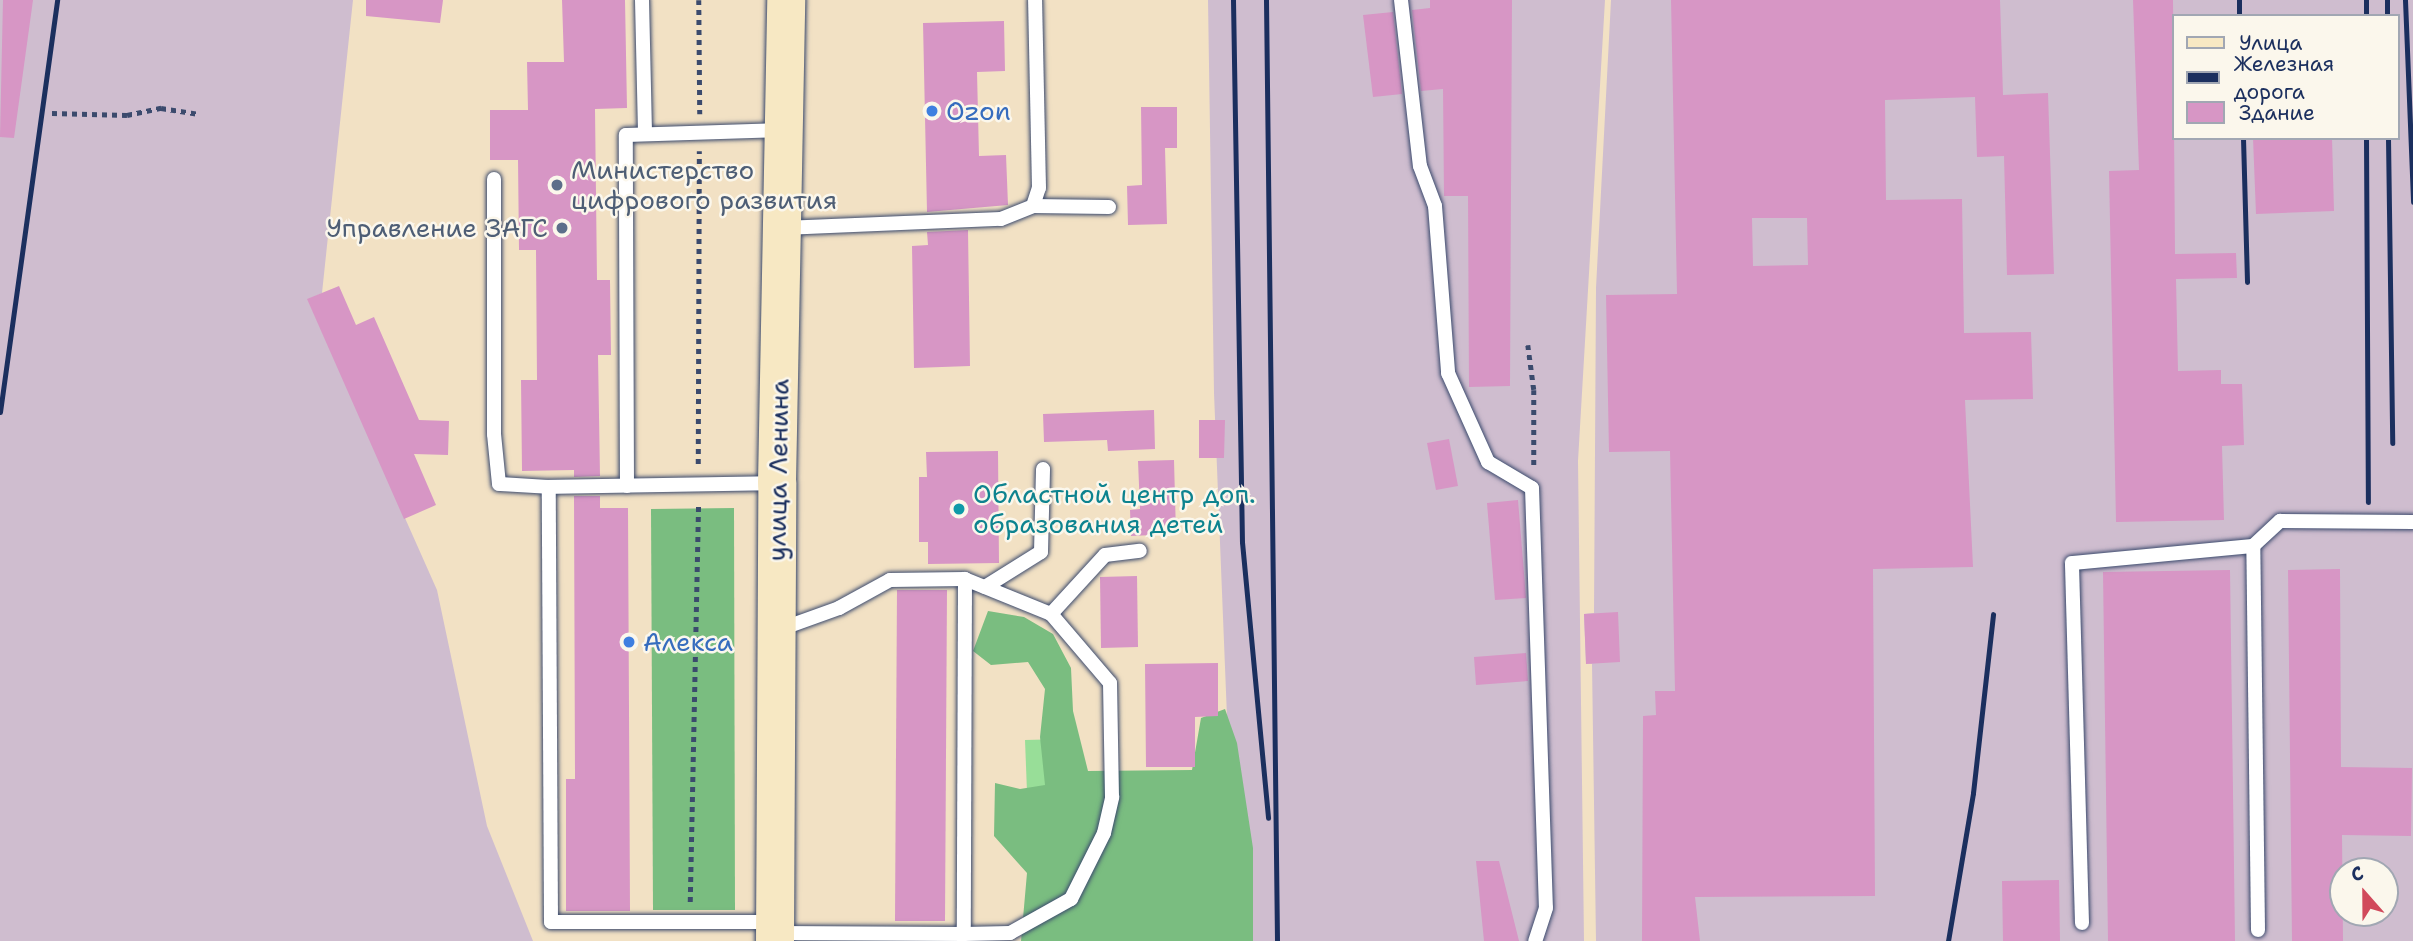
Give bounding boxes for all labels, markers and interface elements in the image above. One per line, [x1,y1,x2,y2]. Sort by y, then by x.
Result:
legend [2172,14,2399,140]
text: Улица [2239,29,2302,57]
text: Железная дорога [2234,50,2334,106]
place label: Ozon [946,95,1011,127]
text: Здание [2239,99,2315,127]
marker: Ozon [924,103,940,119]
place label: Министерство цифрового развития [571,154,837,216]
marker: Министерство цифрового развития [549,177,565,193]
place label: Управление ЗАГС [326,212,548,244]
marker: Управление ЗАГС [554,220,570,236]
street label: улица Ленина [761,378,795,562]
place label: Областной центр доп. образования детей [973,478,1256,540]
marker: Областной центр доп. образования детей [951,501,967,517]
place label: Алекса [643,626,733,658]
marker: Алекса [621,634,637,650]
north arrow [2329,857,2399,927]
text: С [2347,860,2367,888]

